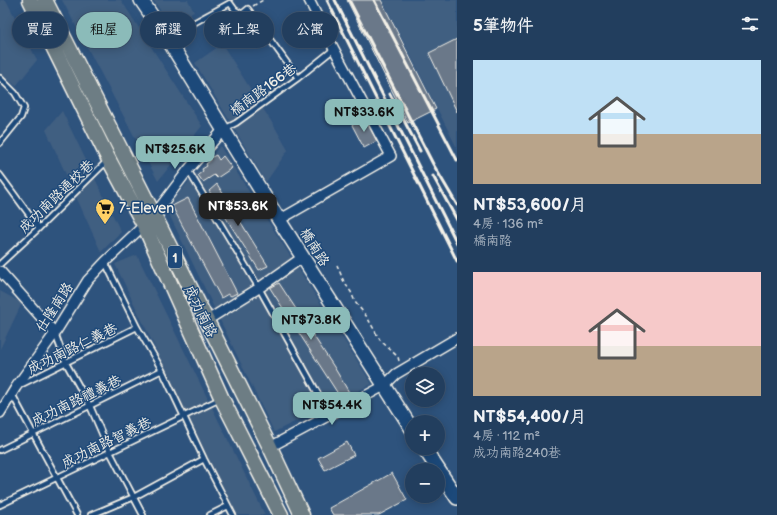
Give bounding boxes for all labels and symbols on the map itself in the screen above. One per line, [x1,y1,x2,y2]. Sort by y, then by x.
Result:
street label: 橋南路166巷 [227,59,301,119]
pin: NT$33.6K [323,99,405,133]
pin: NT$25.6K [134,136,216,170]
street label: 成功南路通校巷 [15,156,98,237]
pin: NT$53.6K [197,193,279,227]
supermarket icon: 7-Eleven [94,197,116,225]
place label: 7-Eleven [119,200,174,217]
street label: 橋南路 [296,225,333,270]
road number: 1 [168,246,182,268]
street label: 仕隆南路 [32,279,77,335]
street label: 成功南路 [181,282,220,340]
pin: NT$73.8K [270,307,352,341]
street label: 成功南路仁義巷 [24,319,121,378]
street label: 成功南路禮義巷 [28,371,125,430]
pin: NT$54.4K [291,392,373,426]
street label: 成功南路智義巷 [58,413,155,472]

